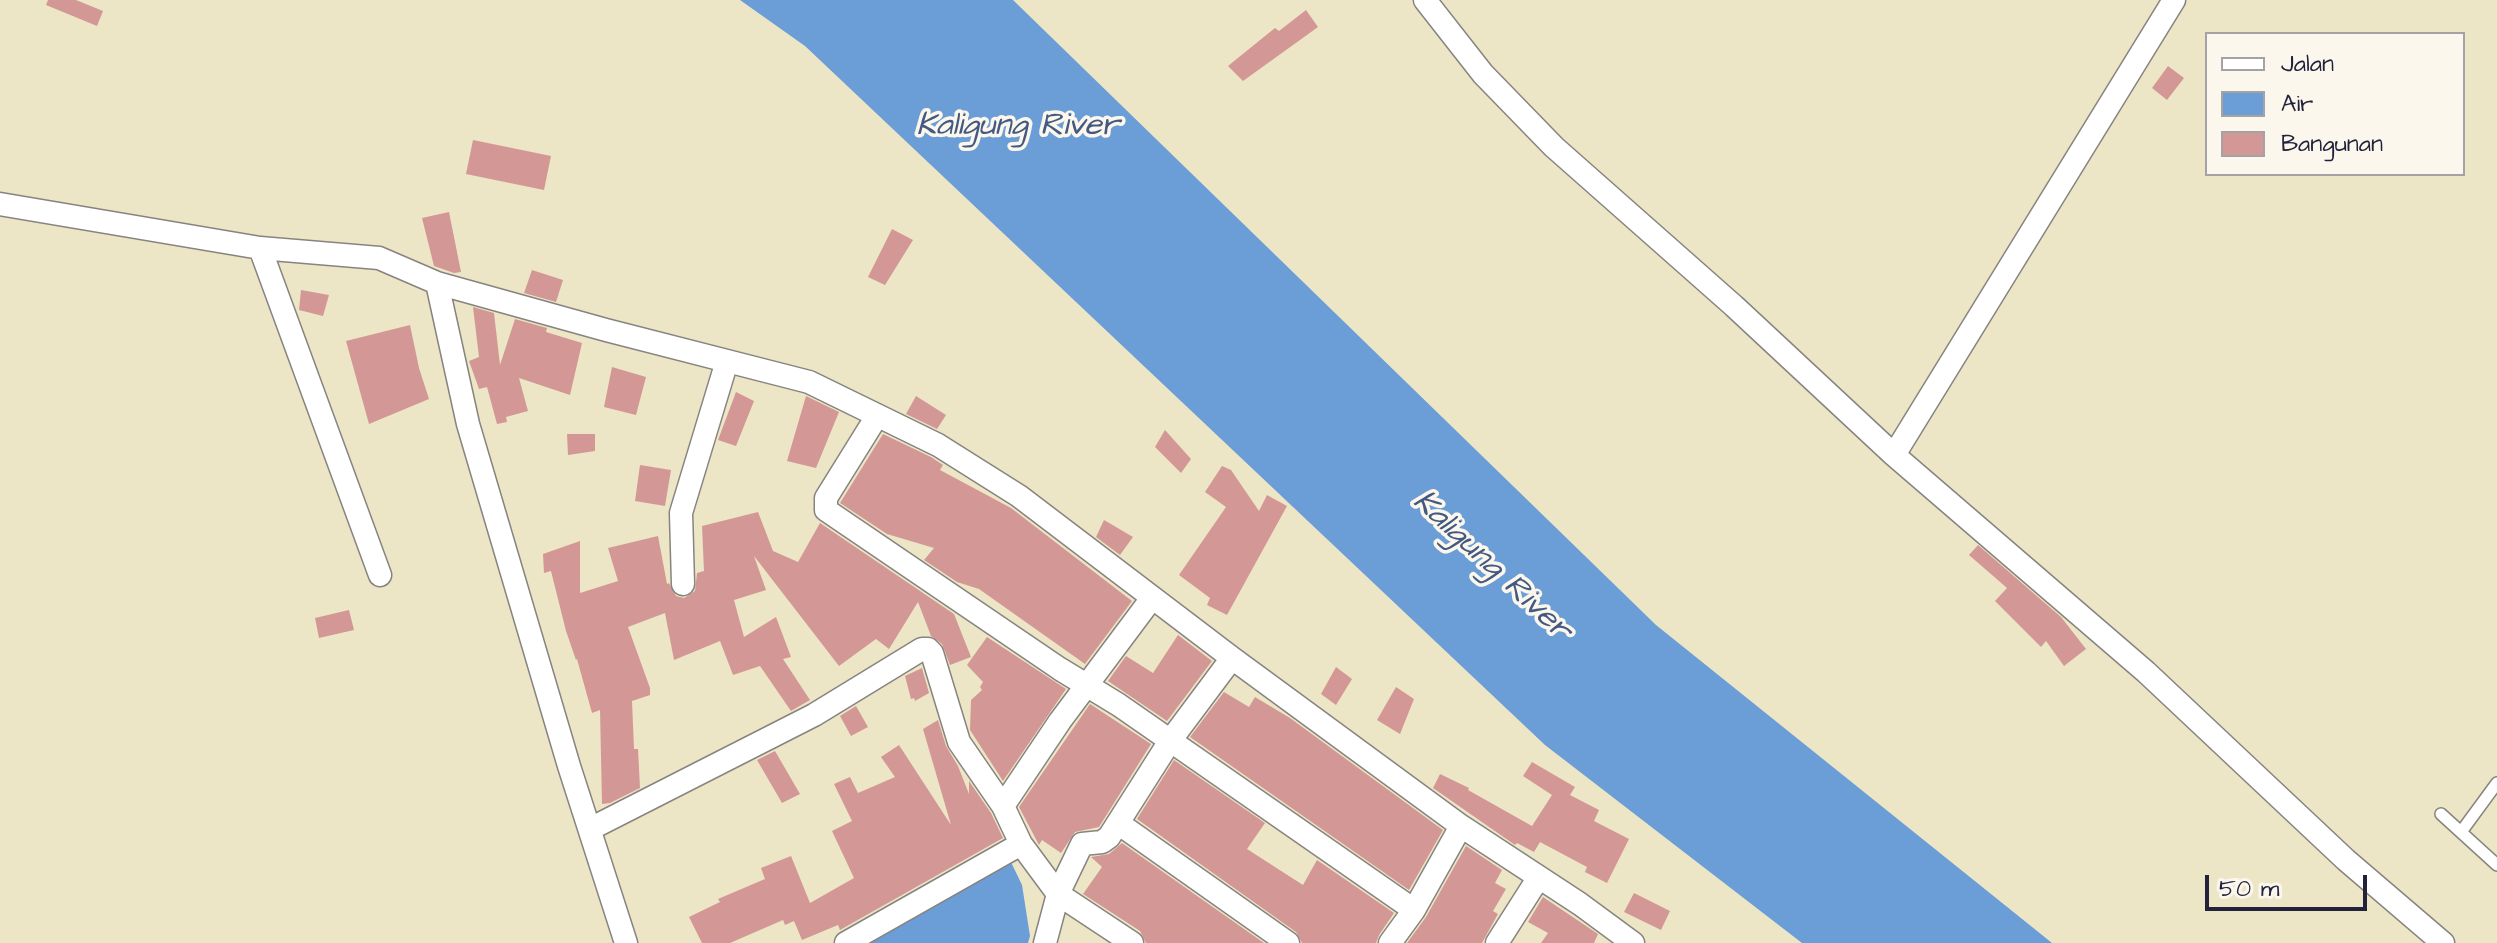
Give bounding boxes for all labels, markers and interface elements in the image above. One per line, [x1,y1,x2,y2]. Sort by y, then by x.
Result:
legend [2205,32,2465,176]
text: Jalan [2281,47,2334,81]
text: Air [2281,87,2313,121]
water label: Kaligung River [917,108,1119,146]
text: Bangunan [2281,127,2383,161]
water label: Kaligung River [1404,484,1578,650]
scale bar [2209,859,2371,909]
text: 50 m [2219,872,2279,906]

